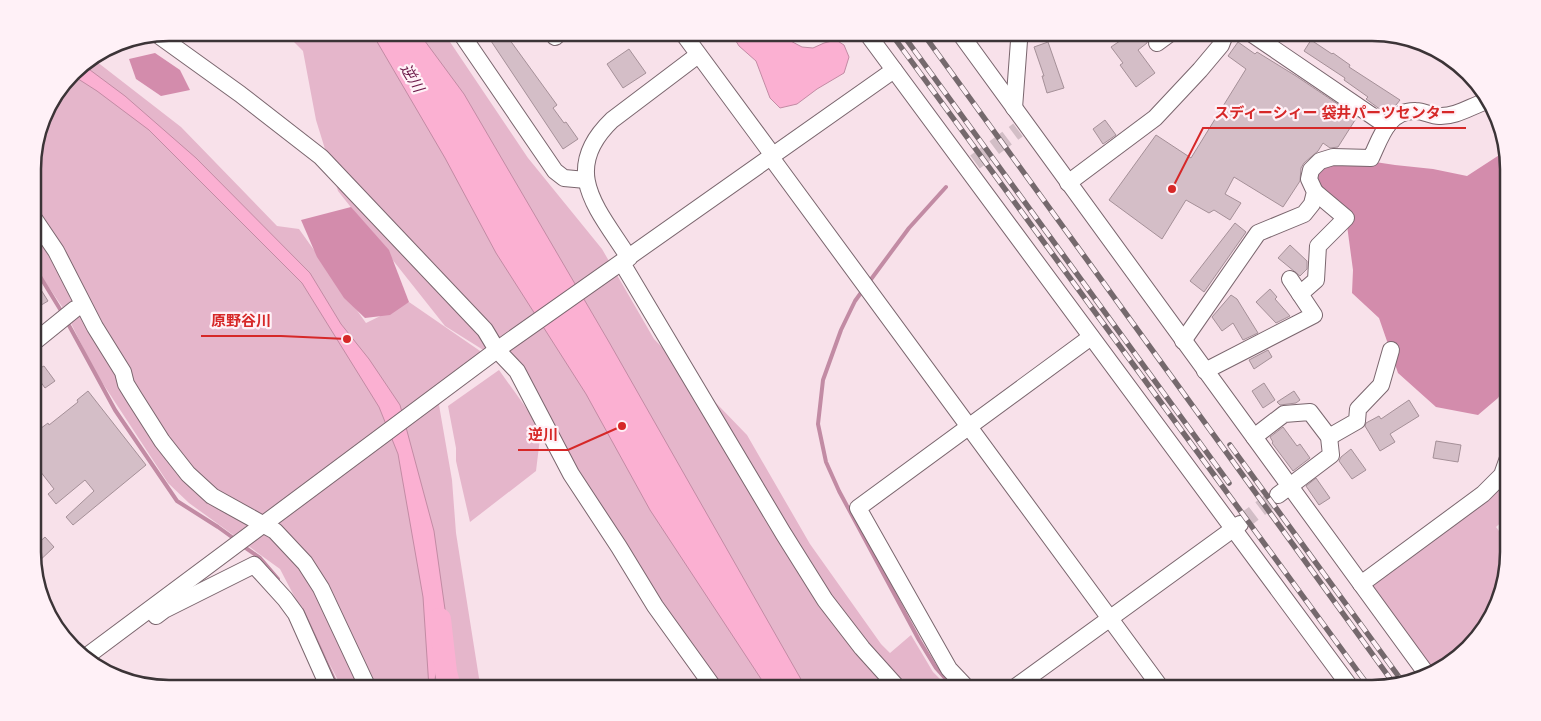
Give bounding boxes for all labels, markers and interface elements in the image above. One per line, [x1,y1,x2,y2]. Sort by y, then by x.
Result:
water label: 逆川 [397,61,428,97]
callout: スディーシィー 袋井パーツセンター [1203,98,1466,128]
text: スディーシィー 袋井パーツセンター [1214,104,1456,121]
callout: 原野谷川 [201,306,281,336]
text: 原野谷川 [211,312,271,329]
callout: 逆川 [518,420,568,450]
text: 逆川 [528,426,558,443]

